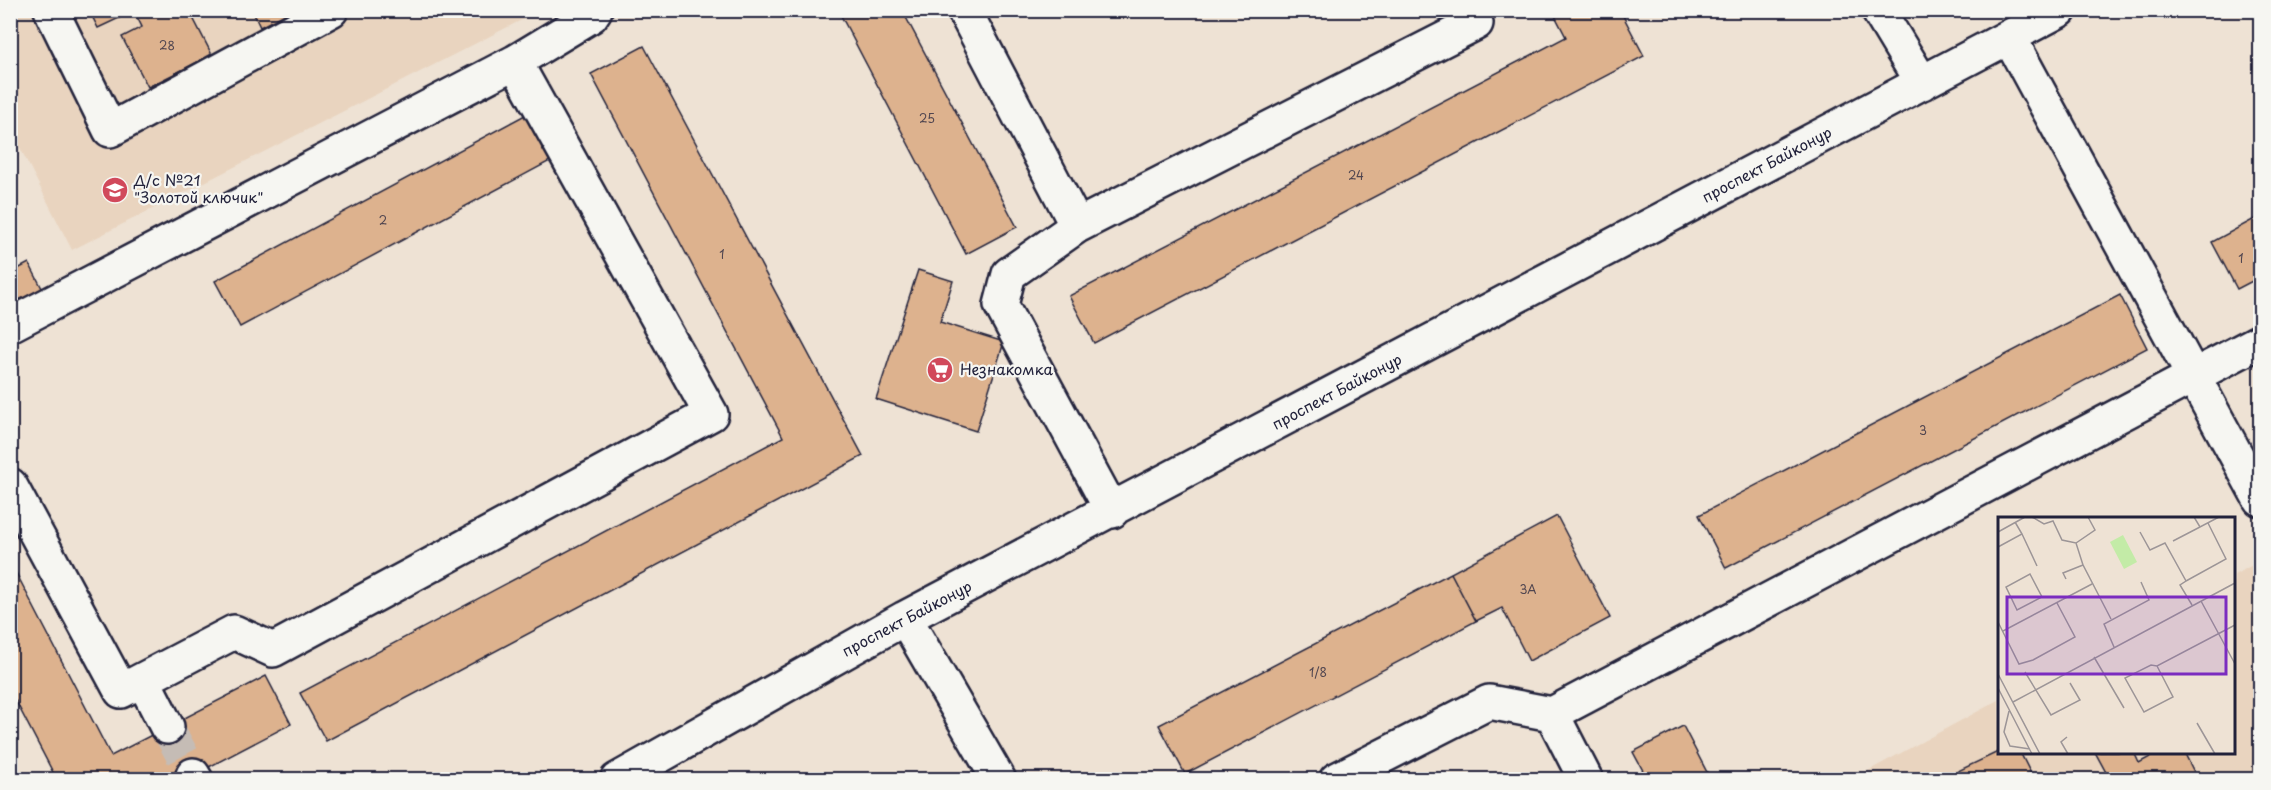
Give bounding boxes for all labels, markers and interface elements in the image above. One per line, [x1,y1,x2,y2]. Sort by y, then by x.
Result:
house number: 28 [159,36,175,54]
house number: 25 [919,109,935,127]
street label: проспект Байконур [1697,120,1836,208]
house number: 24 [1348,166,1364,184]
place label: Д/c №21 "Золотой ключик" [133,168,263,208]
school or university icon: Д/c №21 "Золотой ключик" [100,175,130,205]
house number: 2 [379,211,387,229]
house number: 1 [719,245,725,263]
house number: 1 [2238,249,2244,267]
street label: проспект Байконур [1267,347,1406,435]
supermarket icon: Незнакомка [925,355,955,385]
place label: Незнакомка [960,357,1053,380]
house number: 3 [1919,421,1927,439]
inset map [1998,517,2235,754]
street label: проспект Байконур [837,574,976,662]
house number: 3А [1519,580,1537,598]
house number: 1/8 [1309,663,1327,681]

